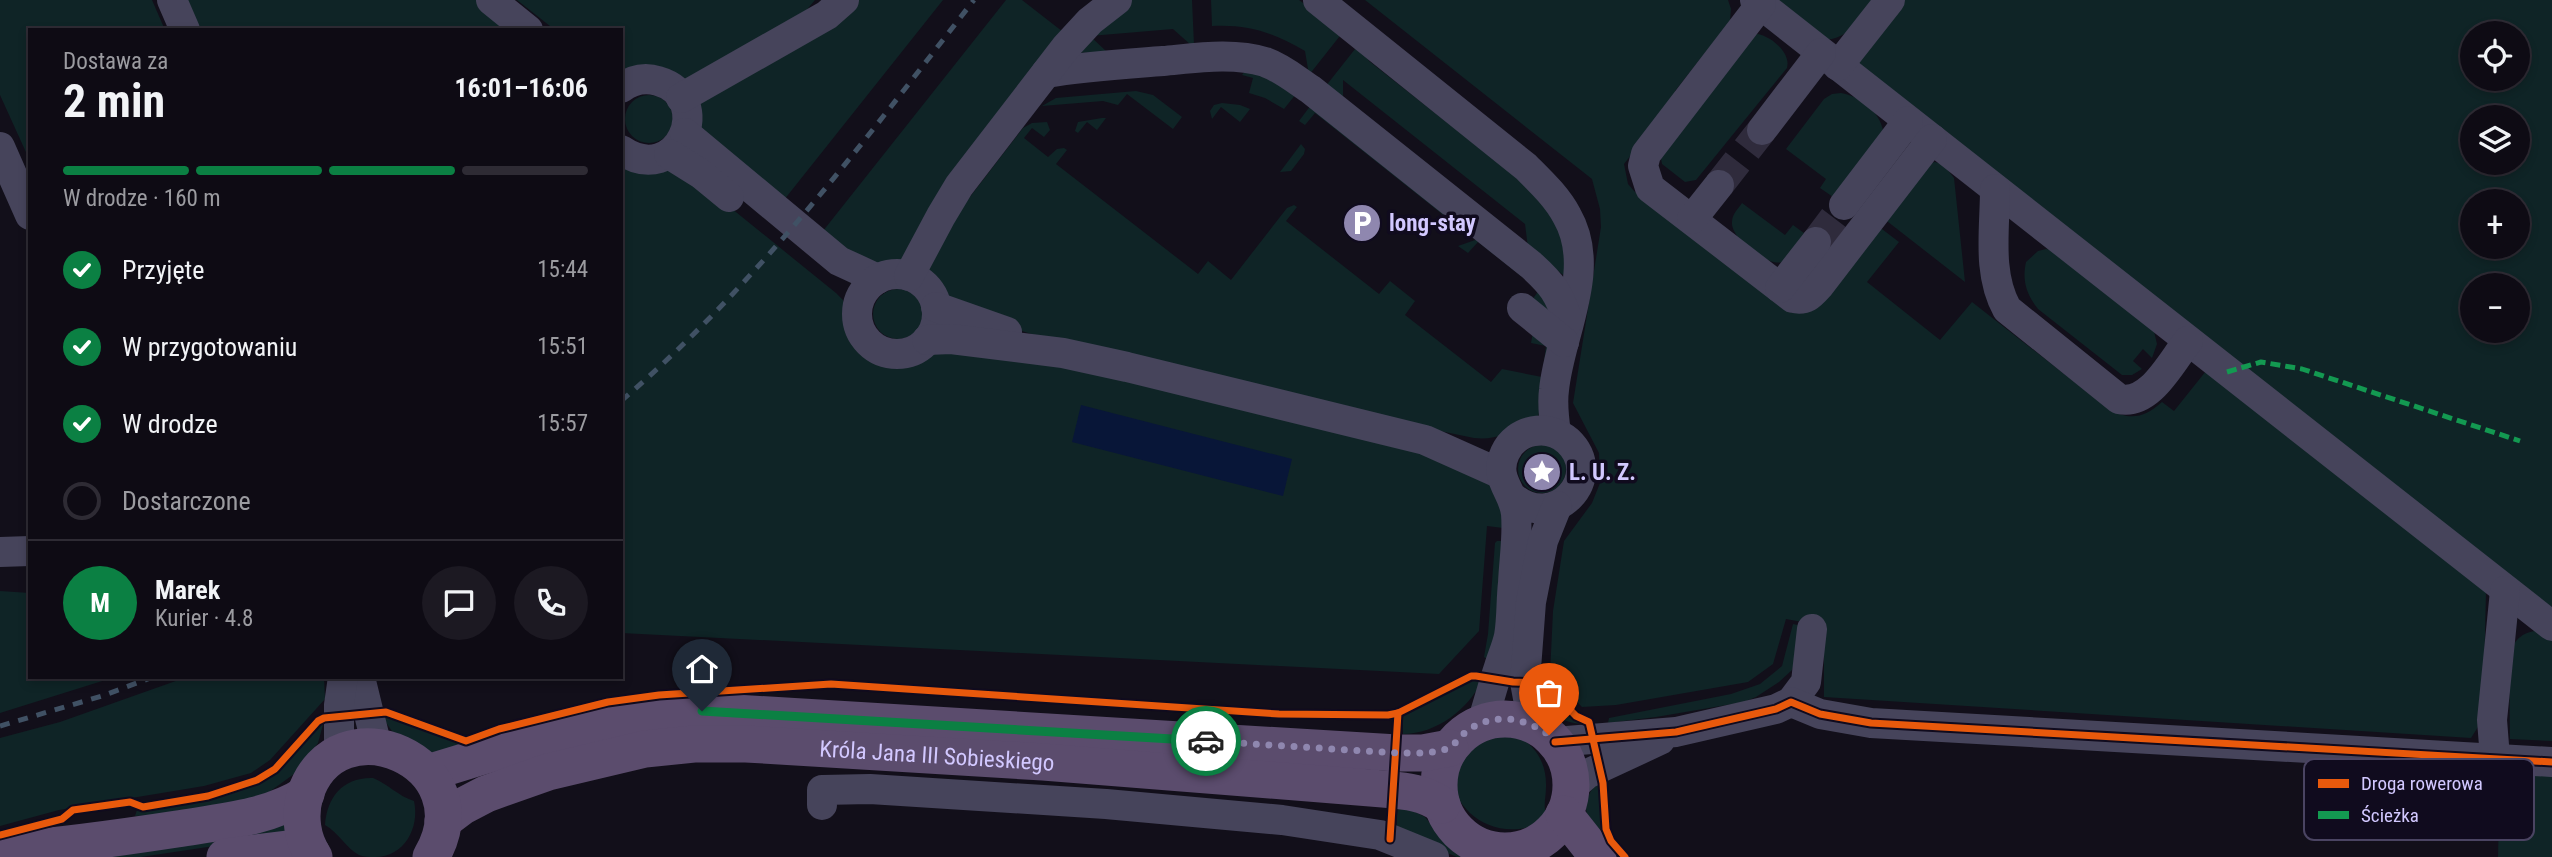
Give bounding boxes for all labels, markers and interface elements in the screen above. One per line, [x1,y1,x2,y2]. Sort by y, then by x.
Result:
map controls [2460,21,2530,343]
button: locate [2460,21,2530,91]
text: Dostawa za [63,48,168,75]
text: 16:01–16:06 [454,73,588,103]
text: 2 min [63,74,165,128]
button: layers [2460,105,2530,175]
text: W drodze · 160 m [63,185,220,212]
button: + [2460,189,2530,259]
parking icon: long-stay [1341,202,1383,244]
place label: long-stay [1389,210,1477,237]
icon: check [63,251,101,289]
text: Przyjęte [122,255,204,285]
text: 15:44 [537,256,588,283]
button: − [2460,273,2530,343]
icon: check [63,328,101,366]
text: W przygotowaniu [122,332,297,362]
text: 15:51 [537,333,588,360]
icon: check [63,405,101,443]
text: W drodze [122,409,218,439]
text: 15:57 [537,410,588,437]
place icon: L. U. Z. [1521,451,1563,493]
place label: L. U. Z. [1569,459,1636,486]
text: Dostarczone [122,486,251,516]
button: chat [422,566,496,640]
button: phone [514,566,588,640]
text: Marek [155,575,220,605]
text: M [90,588,110,618]
text: Kurier · 4.8 [155,605,253,632]
pin [672,639,732,711]
icon: home [683,650,721,688]
pin [1519,663,1579,735]
icon: bag [1530,674,1568,712]
courier [1171,706,1241,776]
icon: car [1187,722,1225,760]
street label: Króla Jana III Sobieskiego [819,735,1055,777]
legend [2304,759,2534,840]
text: Droga rowerowa [2361,772,2483,795]
text: Ścieżka [2361,804,2419,827]

